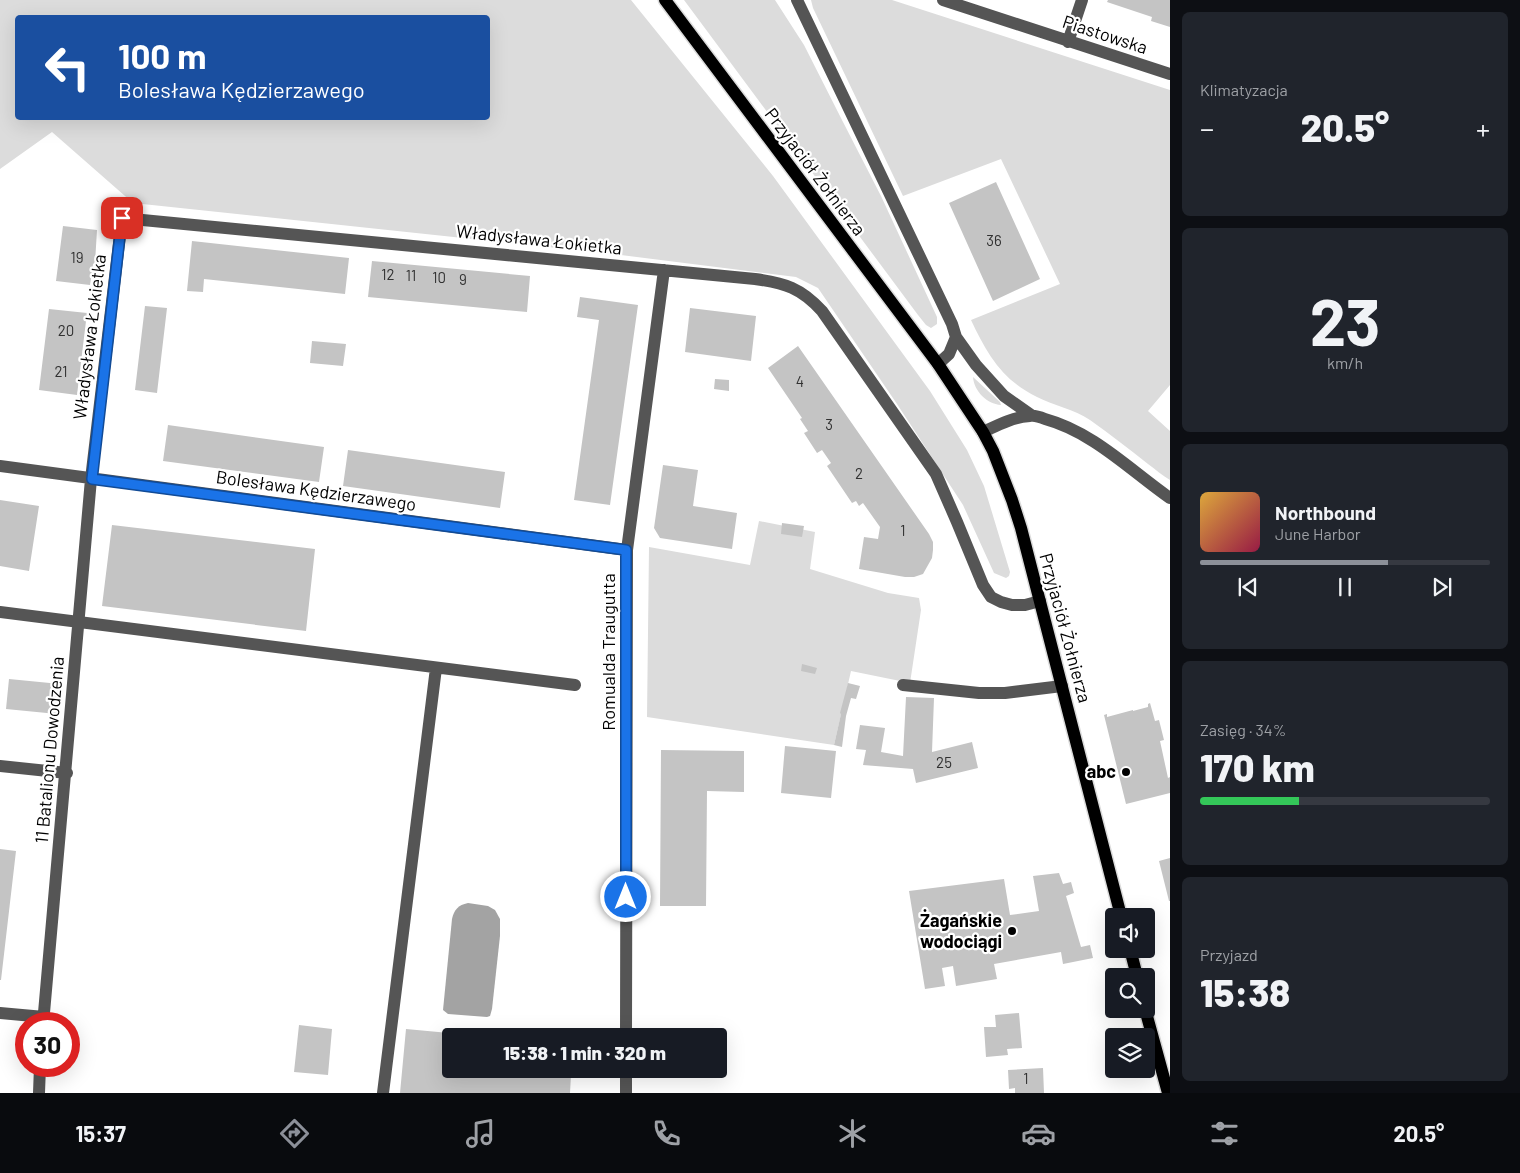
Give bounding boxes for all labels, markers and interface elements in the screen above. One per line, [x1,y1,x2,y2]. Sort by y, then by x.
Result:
street label: Piastowska [1060,10,1151,58]
text: 100 m [118,34,207,76]
icon: left [35,35,100,100]
text: Bolesława Kędzierzawego [118,76,365,102]
text: Klimatyzacja [1200,80,1288,99]
street label: Przyjaciół Żołnierza [761,103,871,240]
text: 20.5° [1301,104,1389,150]
text: − [1200,111,1214,145]
text: + [1476,111,1490,145]
pin [101,197,143,239]
icon: arrive [108,204,136,232]
street label: Władysława Łokietka [455,219,623,259]
house number: 36 [986,231,1002,249]
house number: 19 [70,248,84,266]
street label: Władysława Łokietka [68,253,110,421]
house number: 12 [381,265,395,283]
house number: 11 [406,266,416,284]
house number: 10 [432,268,446,286]
house number: 9 [459,270,467,288]
text: 23 [1310,281,1380,359]
house number: 20 [58,321,74,339]
text: km/h [1327,353,1363,372]
house number: 21 [54,362,68,380]
house number: 4 [796,372,804,390]
house number: 3 [825,415,833,433]
house number: 2 [855,464,863,482]
street label: Bolesława Kędzierzawego [215,465,418,515]
text: Northbound [1275,501,1376,524]
house number: 1 [900,521,906,539]
text: June Harbor [1275,524,1361,543]
street label: Przyjaciół Żołnierza [1035,550,1097,705]
street label: Romualda Traugutta [597,573,619,731]
icon: previous [1234,573,1262,601]
icon: pause [1331,573,1359,601]
icon: next [1428,573,1456,601]
street label: 11 Batalionu Dowodzenia [30,655,68,844]
text: Zasięg · 34% [1200,720,1286,739]
text: 170 km [1200,744,1315,790]
house number: 25 [936,753,952,771]
place label: abc [1087,760,1116,782]
marker: abc [1120,766,1132,778]
position arrow [599,870,651,922]
map controls [1105,908,1155,1078]
button: sound [1105,908,1155,958]
place label: Żagańskie wodociągi [920,909,1002,952]
marker: Żagańskie wodociągi [1006,925,1018,937]
text: Przyjazd [1200,945,1258,964]
button: search [1105,968,1155,1018]
text: 15:38 [1200,969,1290,1015]
speed limit sign: 30 [15,1012,80,1077]
button: layers [1105,1028,1155,1078]
text: 15:38 · 1 min · 320 m [503,1041,666,1064]
house number: 1 [1023,1069,1029,1087]
icon: directions [277,1116,312,1151]
icon: music [463,1116,498,1151]
icon: phone [649,1116,684,1151]
icon: climate [835,1116,870,1151]
icon: car [1021,1116,1056,1151]
icon: filters [1207,1116,1242,1151]
text: 15:37 [76,1120,126,1146]
text: 20.5° [1393,1120,1444,1146]

